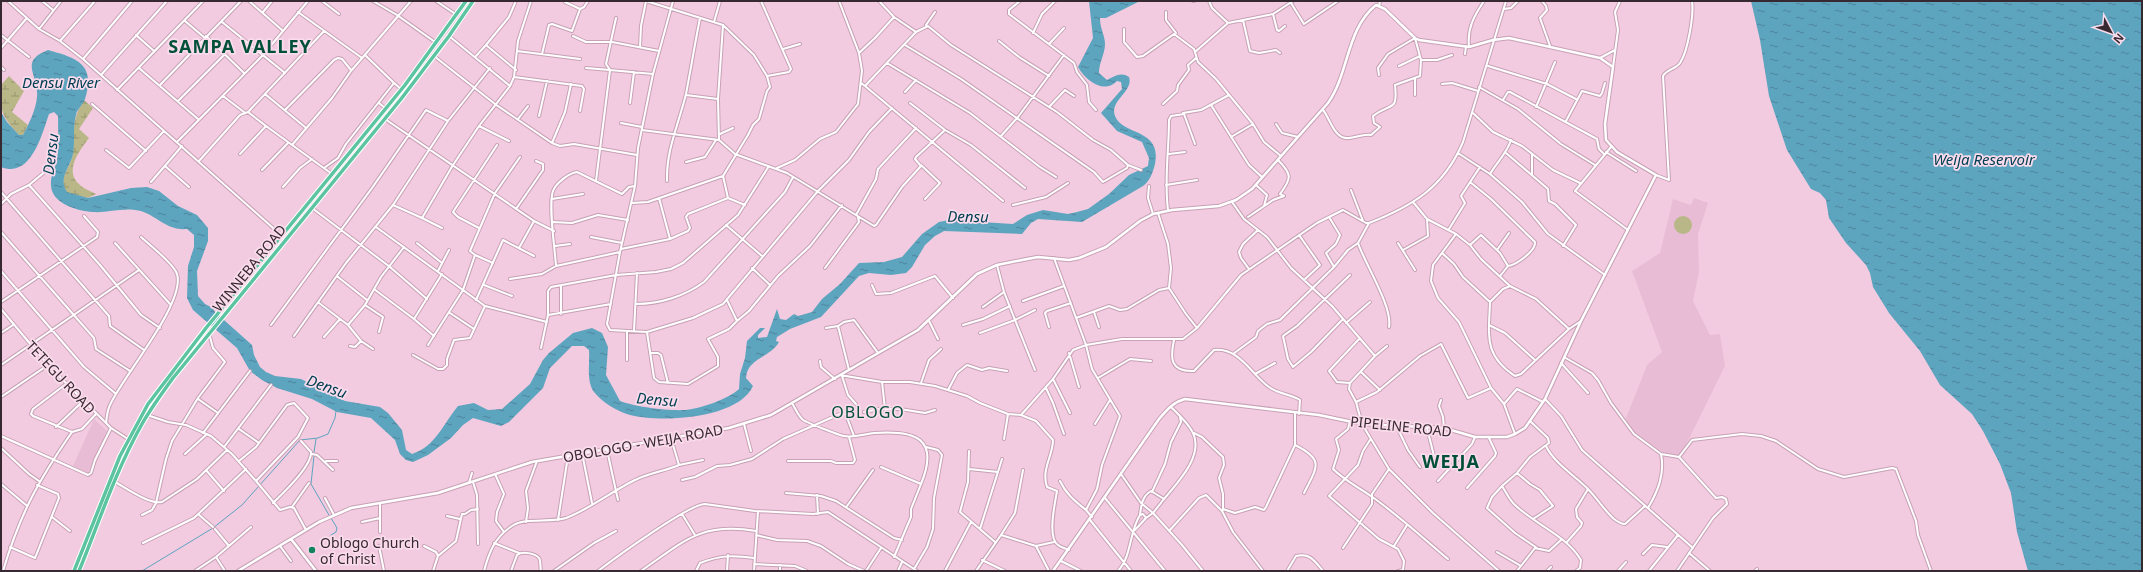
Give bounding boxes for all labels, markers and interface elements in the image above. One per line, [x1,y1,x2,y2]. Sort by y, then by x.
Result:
north arrow [2091,12,2131,52]
text: N [2110,31,2128,47]
district label: SAMPA VALLEY [168,34,312,58]
water label: Densu River [22,72,101,92]
water label: Densu [38,132,62,176]
water label: Weija Reservoir [1933,149,2036,169]
water label: Densu [947,206,989,226]
street label: WINNEBA ROAD [208,220,290,316]
street label: TETEGU ROAD [22,336,100,418]
water label: Densu [304,370,350,403]
water label: Densu [636,387,679,411]
district label: OBLOGO [831,401,905,423]
street label: PIPELINE ROAD [1349,411,1453,441]
street label: OBOLOGO - WEIJA ROAD [561,420,725,466]
district label: WEIJA [1422,449,1480,473]
place label: Oblogo Church of Christ [320,533,419,568]
marker: Oblogo Church of Christ [307,545,317,555]

